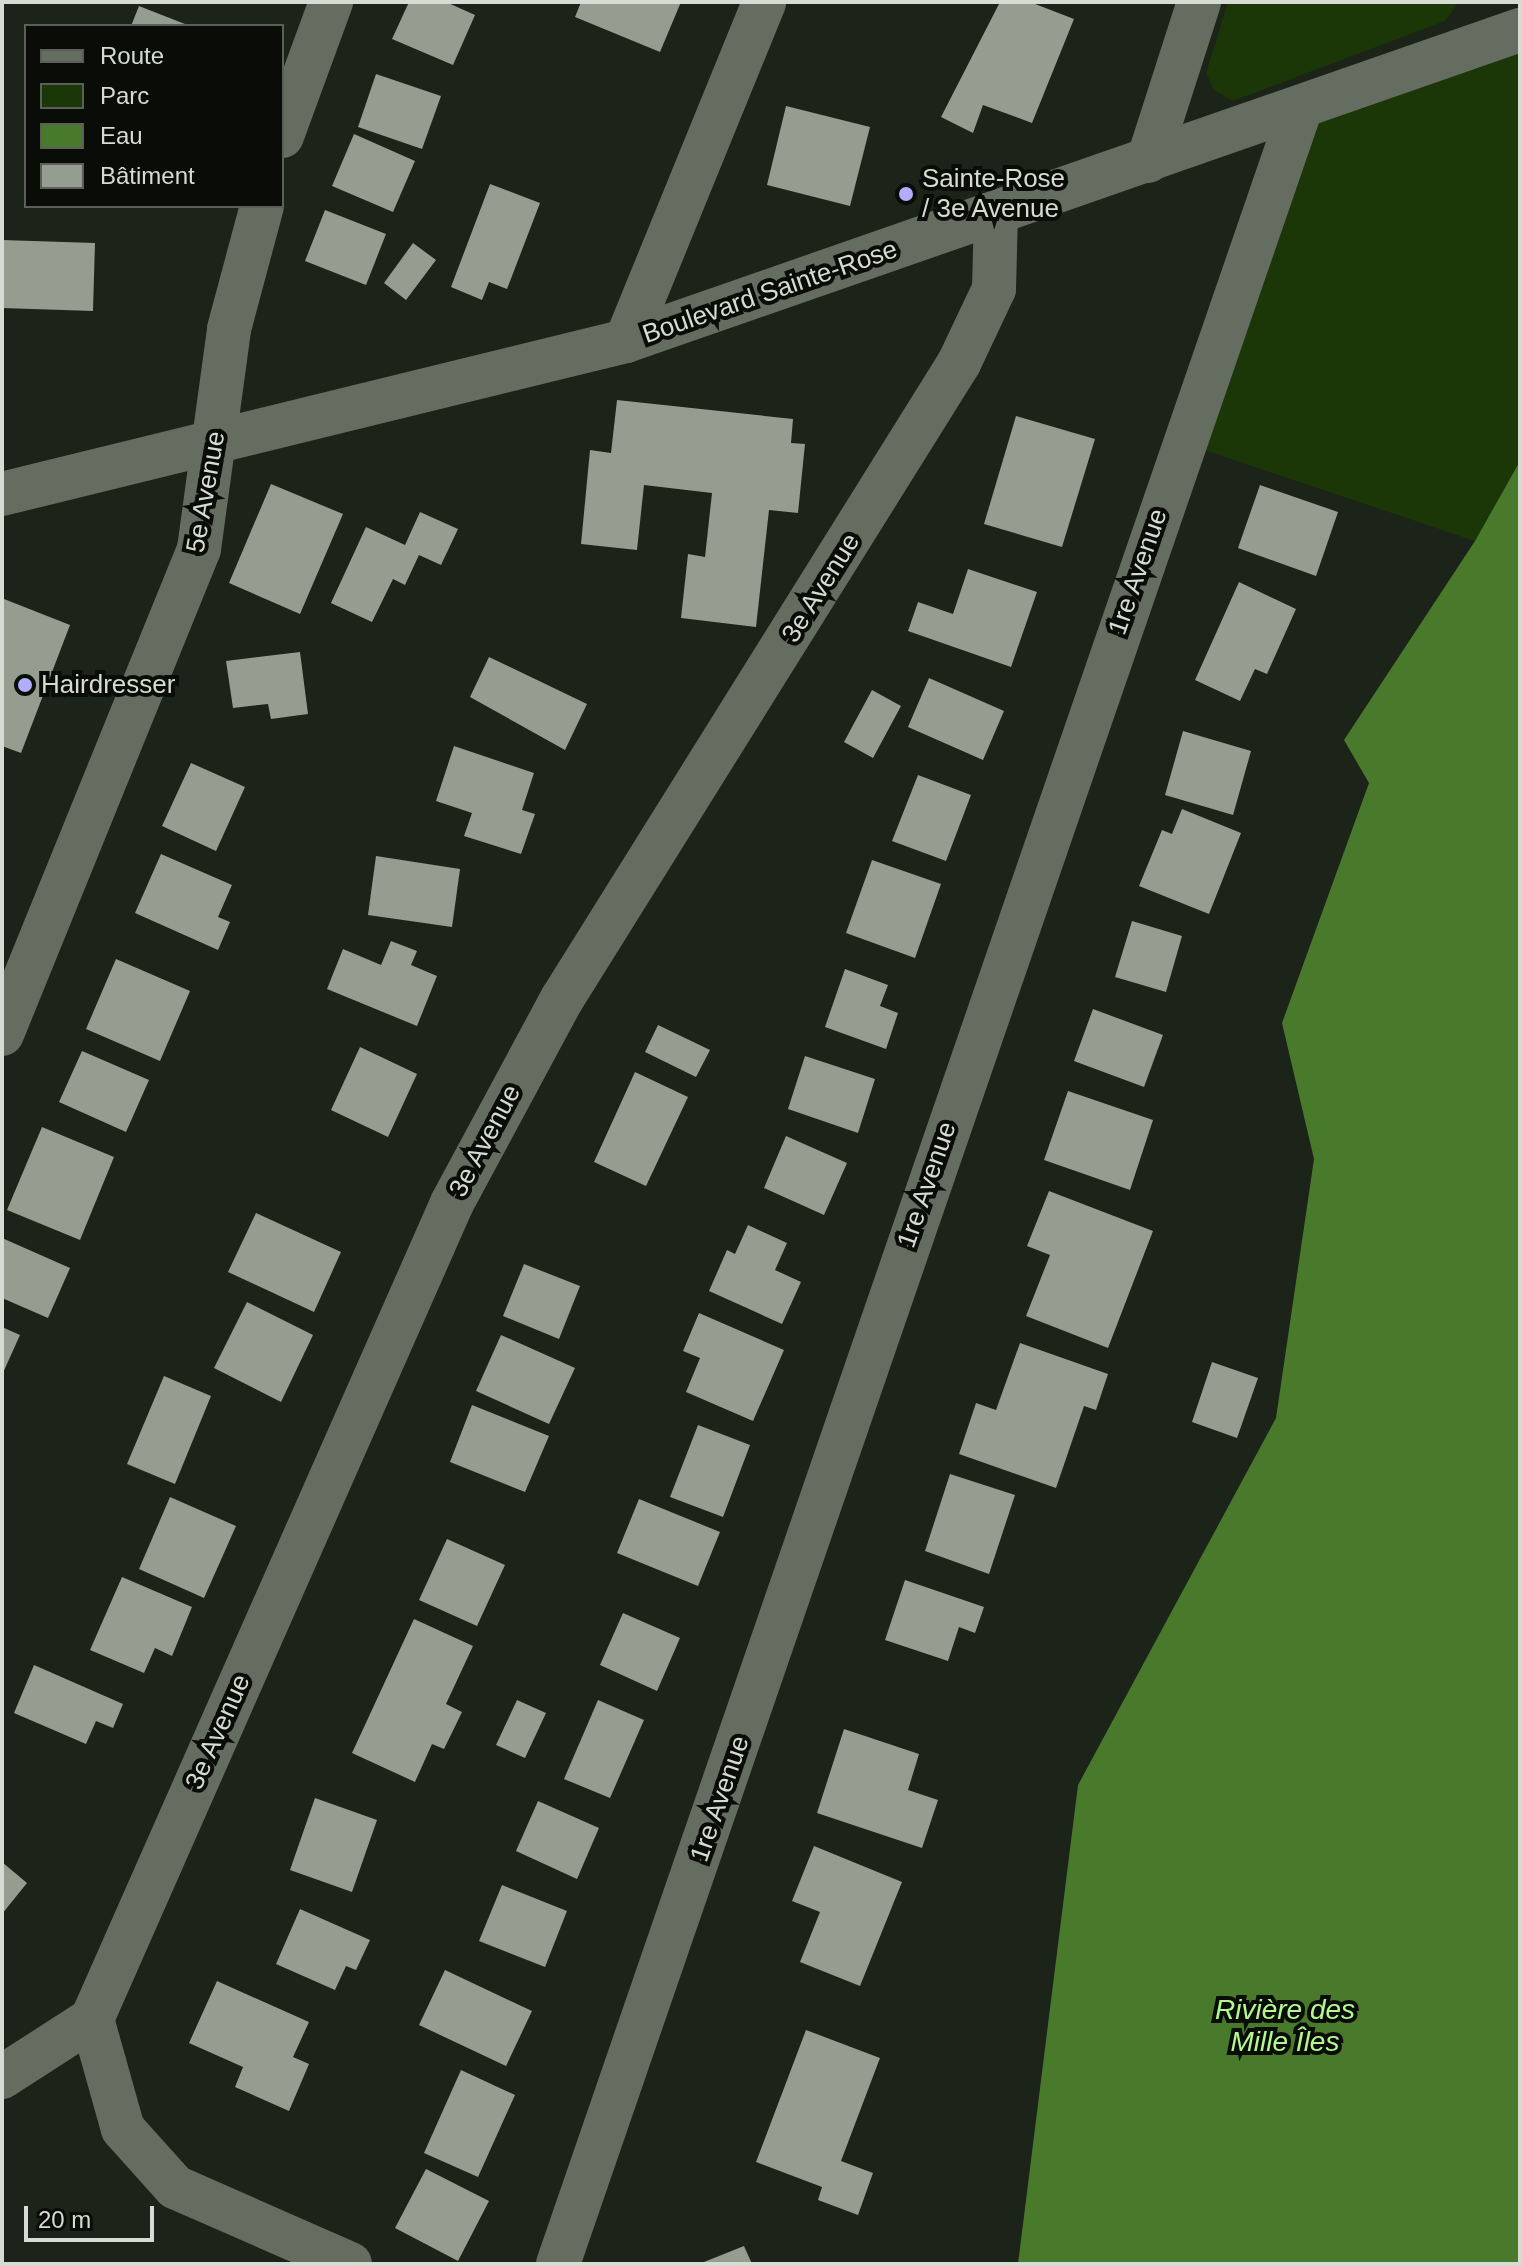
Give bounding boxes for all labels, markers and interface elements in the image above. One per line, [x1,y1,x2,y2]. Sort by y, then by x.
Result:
legend [24,24,284,208]
text: Route [100,42,164,69]
text: Parc [100,82,149,109]
text: Eau [100,122,143,149]
text: Bâtiment [100,162,195,189]
place label: Sainte-Rose / 3e Avenue [922,163,1065,224]
marker: Sainte-Rose / 3e Avenue [897,185,915,203]
street label: Boulevard Sainte-Rose [639,234,901,350]
street label: 5e Avenue [180,428,232,556]
street label: 1re Avenue [1102,504,1174,640]
street label: 3e Avenue [775,527,867,649]
place label: Hairdresser [41,669,175,701]
marker: Hairdresser [16,676,34,694]
street label: 3e Avenue [442,1079,528,1203]
street label: 1re Avenue [891,1117,963,1253]
street label: 3e Avenue [179,1669,257,1795]
street label: 1re Avenue [684,1731,756,1867]
water label: Rivière des Mille Îles [1215,1993,1355,2059]
scale bar [28,2190,158,2240]
text: 20 m [38,2206,91,2233]

